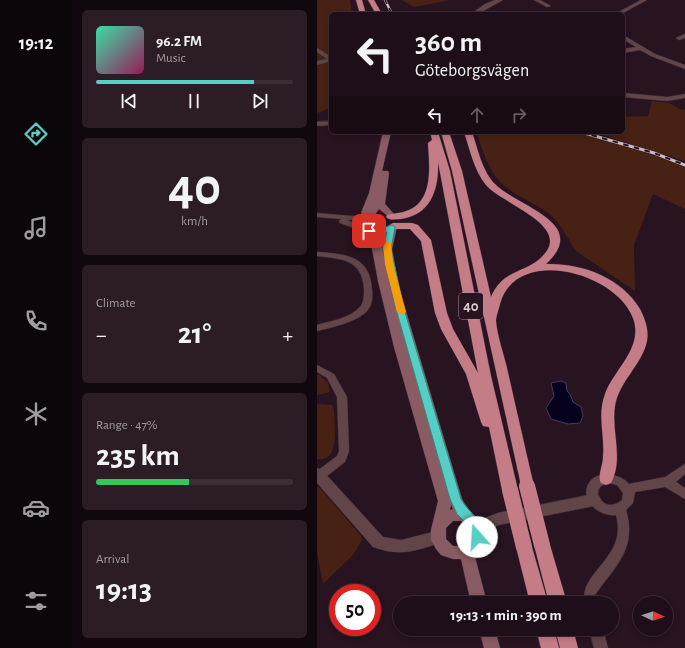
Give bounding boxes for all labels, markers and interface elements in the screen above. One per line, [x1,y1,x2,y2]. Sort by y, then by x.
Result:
icon: left [349,28,401,80]
text: 360 m [415,29,482,57]
text: 96.2 FM [156,34,202,49]
text: 19:12 [19,35,53,53]
text: Music [156,52,186,65]
text: Göteborgsvägen [415,62,529,80]
icon: previous [118,90,140,112]
icon: pause [183,90,205,112]
icon: next [249,90,271,112]
icon: left [424,104,446,126]
icon: ahead [466,104,488,126]
icon: right [508,104,530,126]
icon: directions [22,120,50,148]
text: 40 [168,162,221,214]
icon: music [22,214,50,242]
pin [352,214,386,248]
text: km/h [181,215,208,228]
icon: arrive [358,220,380,242]
road number: 40 [459,293,483,319]
text: Climate [96,297,135,310]
icon: phone [22,307,50,335]
text: 21° [178,319,211,349]
text: − [96,324,107,346]
text: + [282,324,293,346]
icon: climate [22,400,50,428]
text: Range · 47% [96,419,158,432]
text: 235 km [96,441,180,471]
icon: car [22,494,50,522]
position arrow [456,516,498,558]
text: Arrival [96,553,129,566]
text: 19:13 [96,575,152,605]
speed limit sign: 50 [329,584,381,636]
icon: filters [22,587,50,615]
north arrow [633,596,673,636]
map controls [633,596,673,636]
text: 19:13 · 1 min · 390 m [450,608,562,623]

